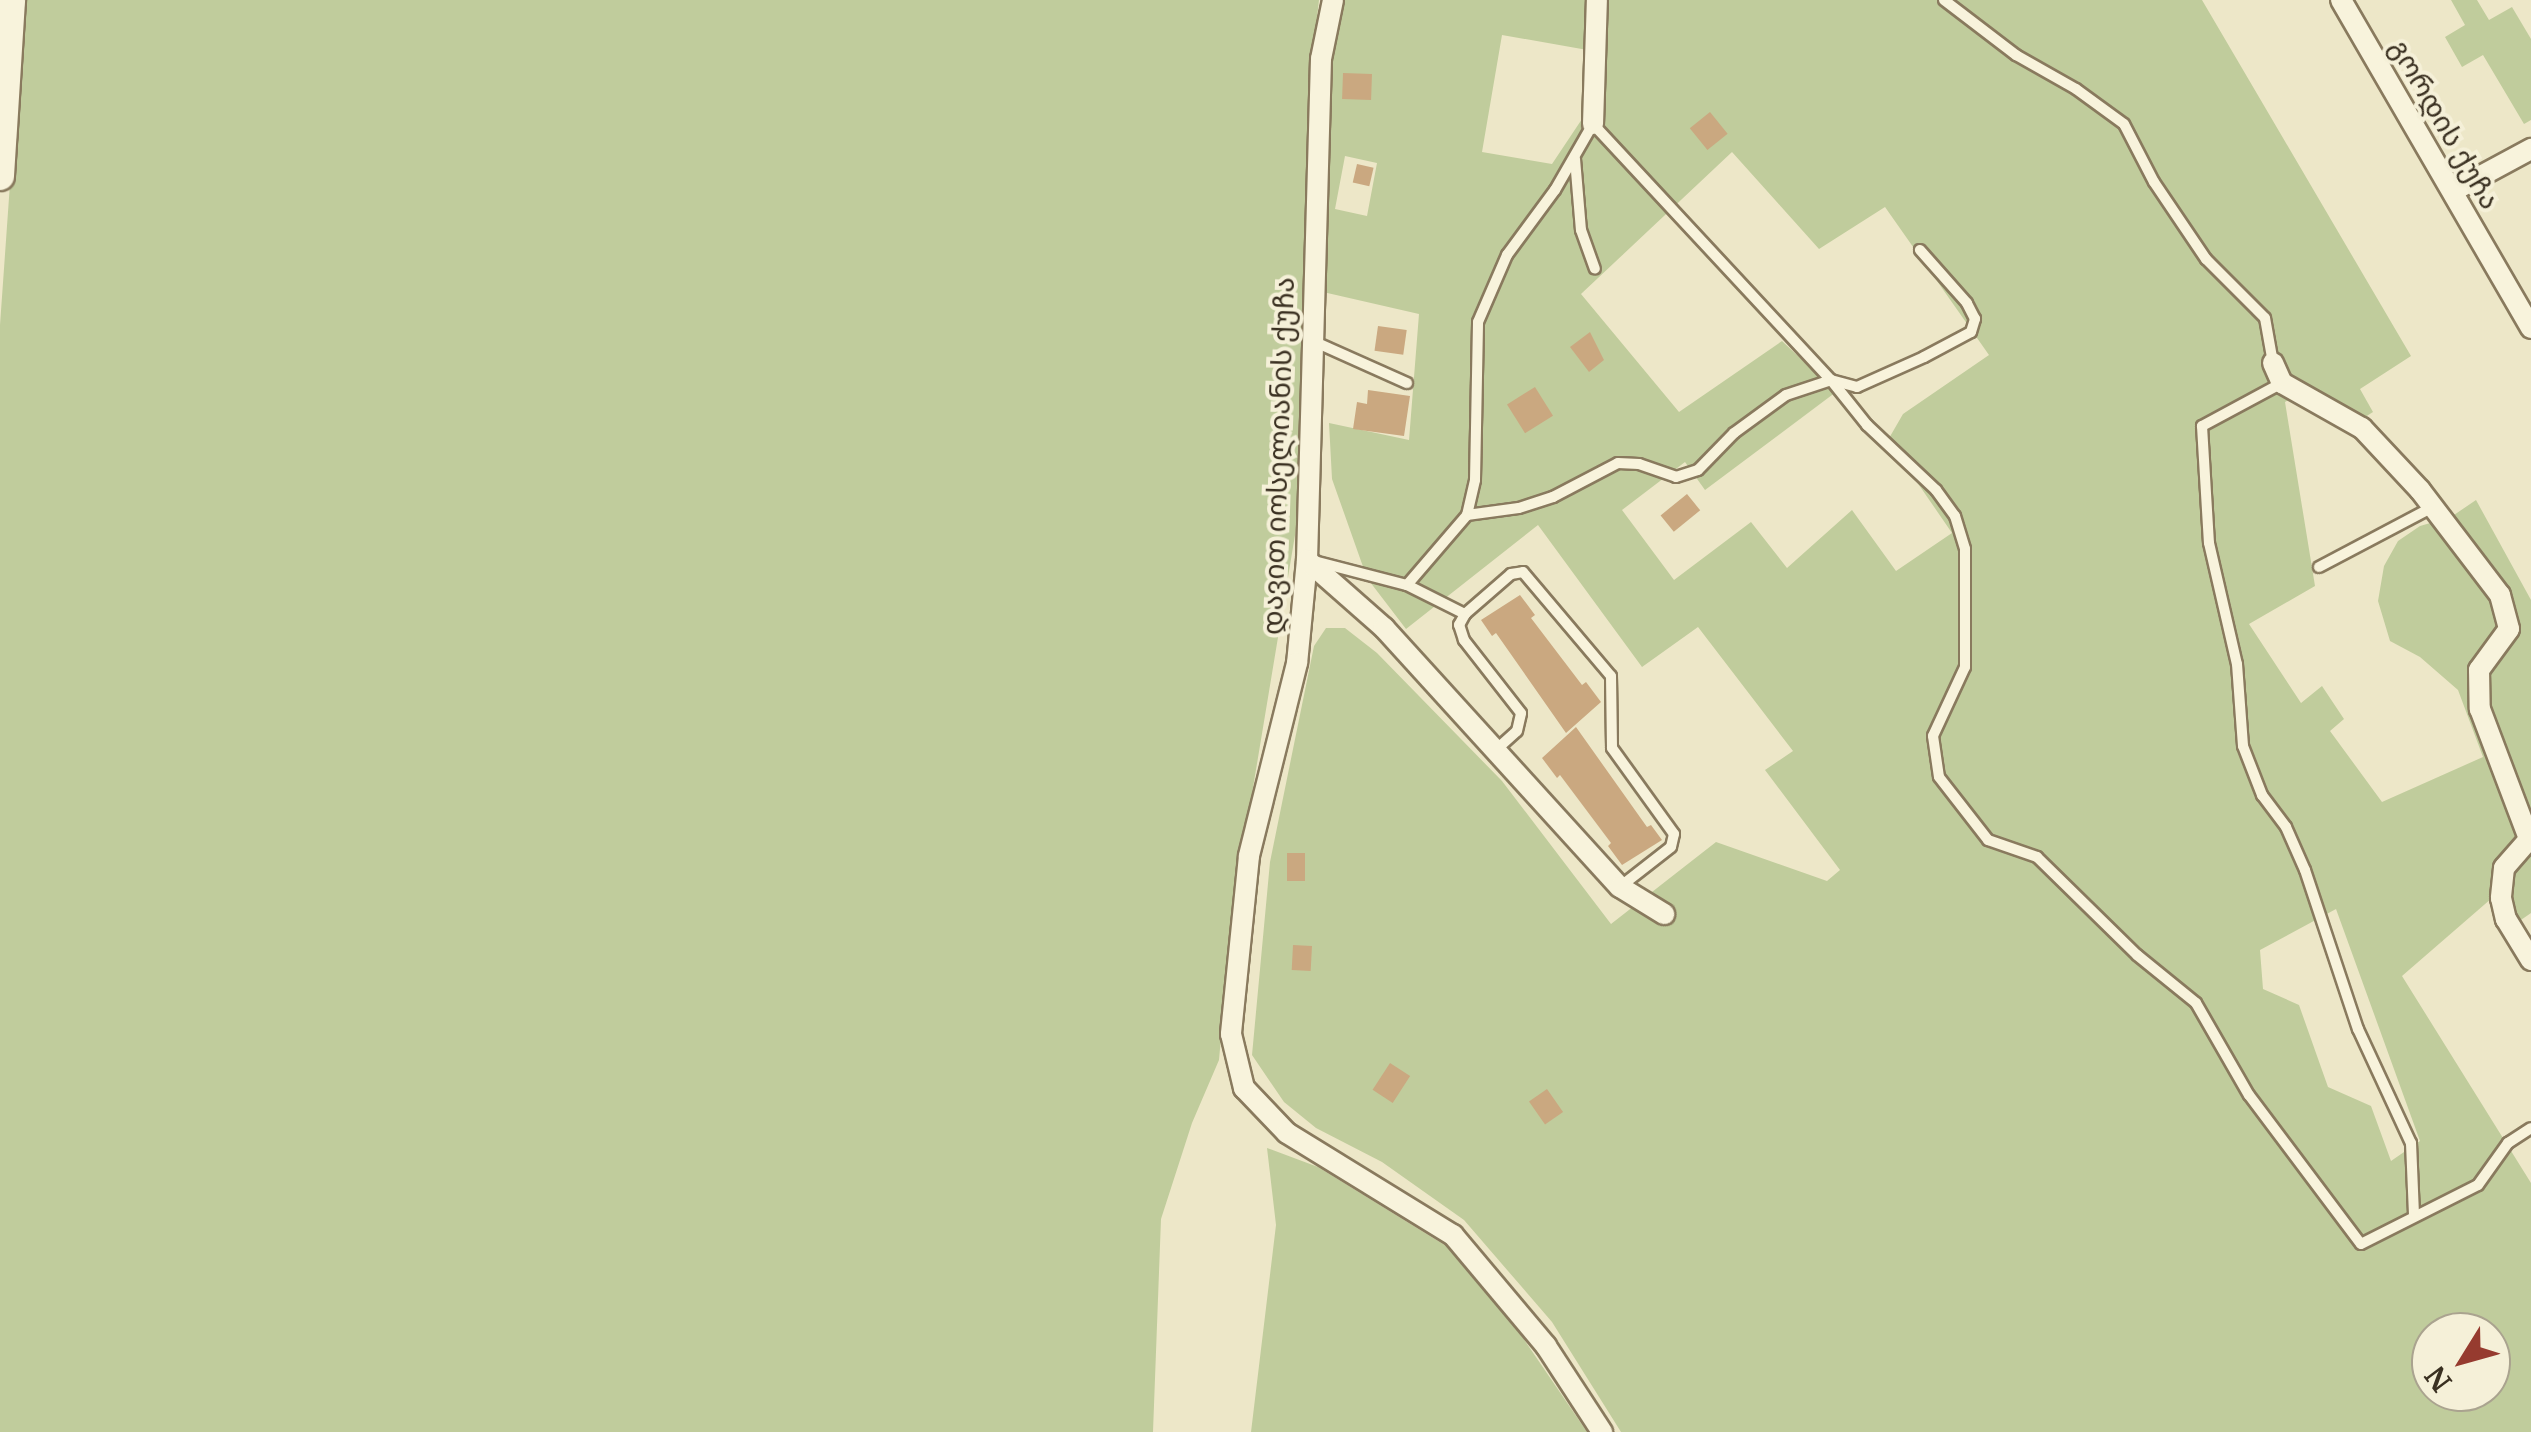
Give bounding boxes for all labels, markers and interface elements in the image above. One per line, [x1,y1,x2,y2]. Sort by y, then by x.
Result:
street label: გორდის ქუჩა [2383,33,2507,215]
street label: დავით იოსელიანის ქუჩა [1255,276,1301,636]
north arrow [2411,1312,2511,1412]
text: N [2418,1359,2460,1399]

